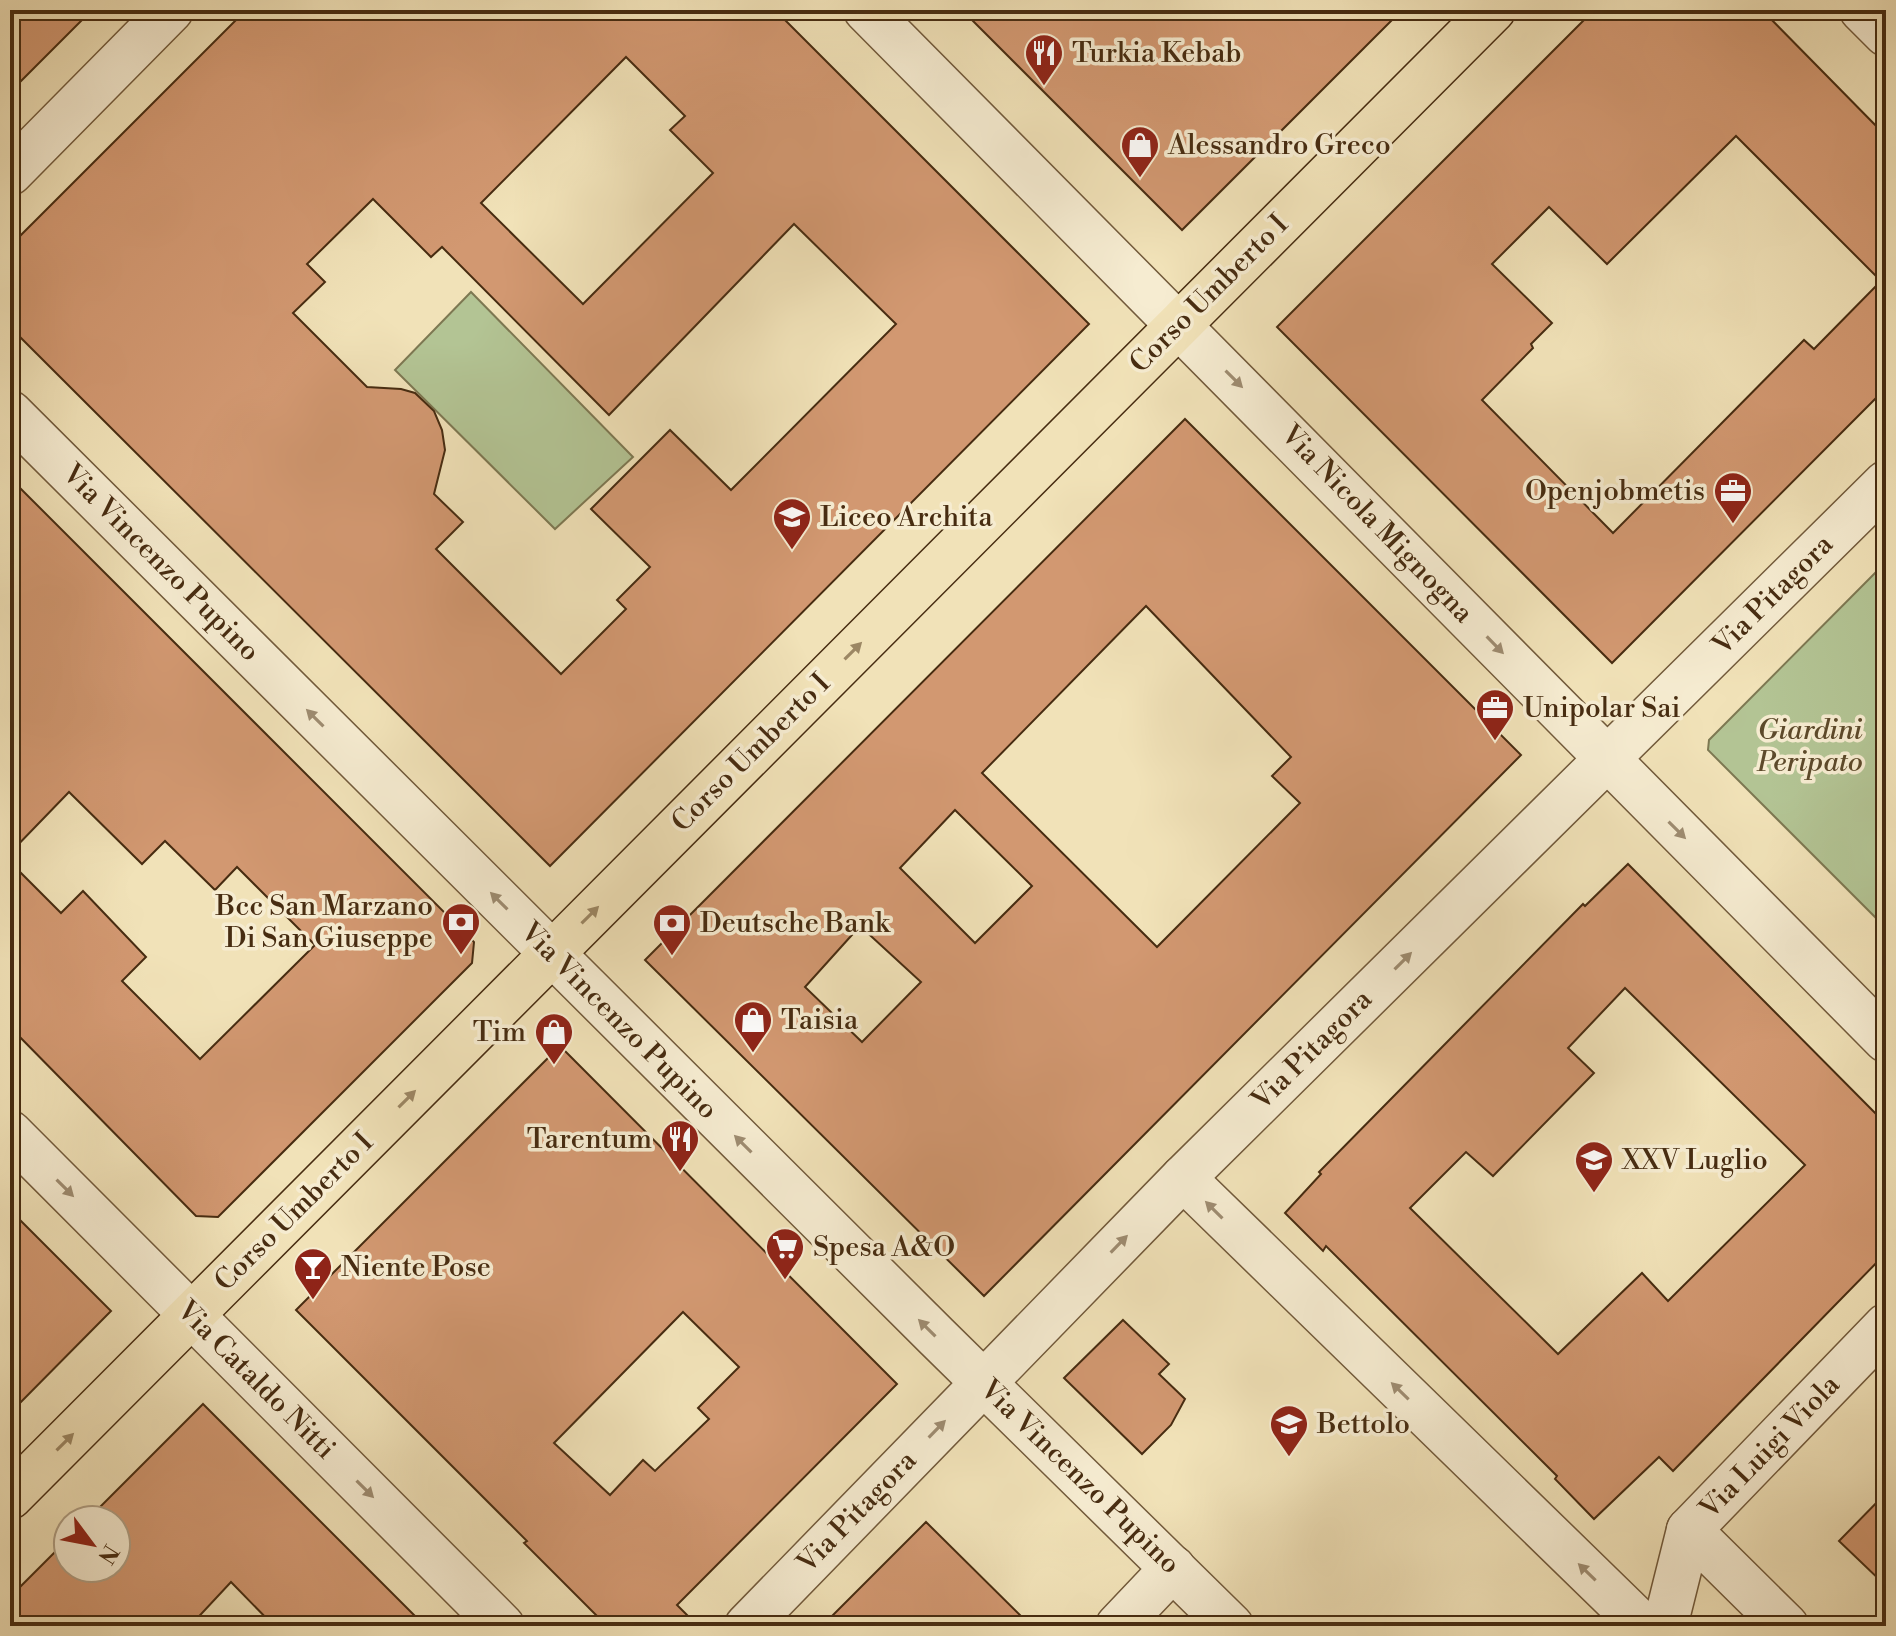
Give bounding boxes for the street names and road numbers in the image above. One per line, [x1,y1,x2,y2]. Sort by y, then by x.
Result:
street label: Corso Umberto I [1122,207,1296,381]
street label: Via Nicola Mignogna [1273,417,1481,631]
street label: Via Vincenzo Pupino [54,456,267,669]
street label: Via Pitagora [1705,527,1841,663]
street label: Corso Umberto I [664,666,838,840]
street label: Via Vincenzo Pupino [512,914,725,1127]
street label: Via Pitagora [1244,982,1380,1118]
street label: Corso Umberto I [207,1125,381,1299]
street label: Via Cataldo Nitti [169,1293,343,1467]
street label: Via Luigi Viola [1692,1367,1848,1527]
street label: Via Vincenzo Pupino [972,1372,1187,1582]
street label: Via Pitagora [789,1443,925,1581]

